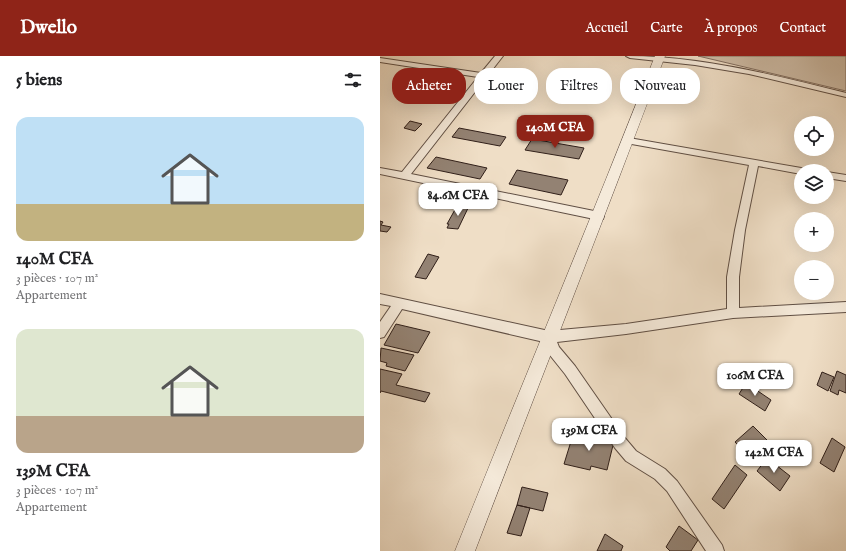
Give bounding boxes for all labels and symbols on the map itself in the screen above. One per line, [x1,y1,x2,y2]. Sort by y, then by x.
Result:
pin: 140M CFA [514,115,596,149]
pin: 84.6M CFA [412,183,504,217]
pin: 106M CFA [714,363,796,397]
pin: 139M CFA [548,418,630,452]
pin: 142M CFA [733,440,815,474]

